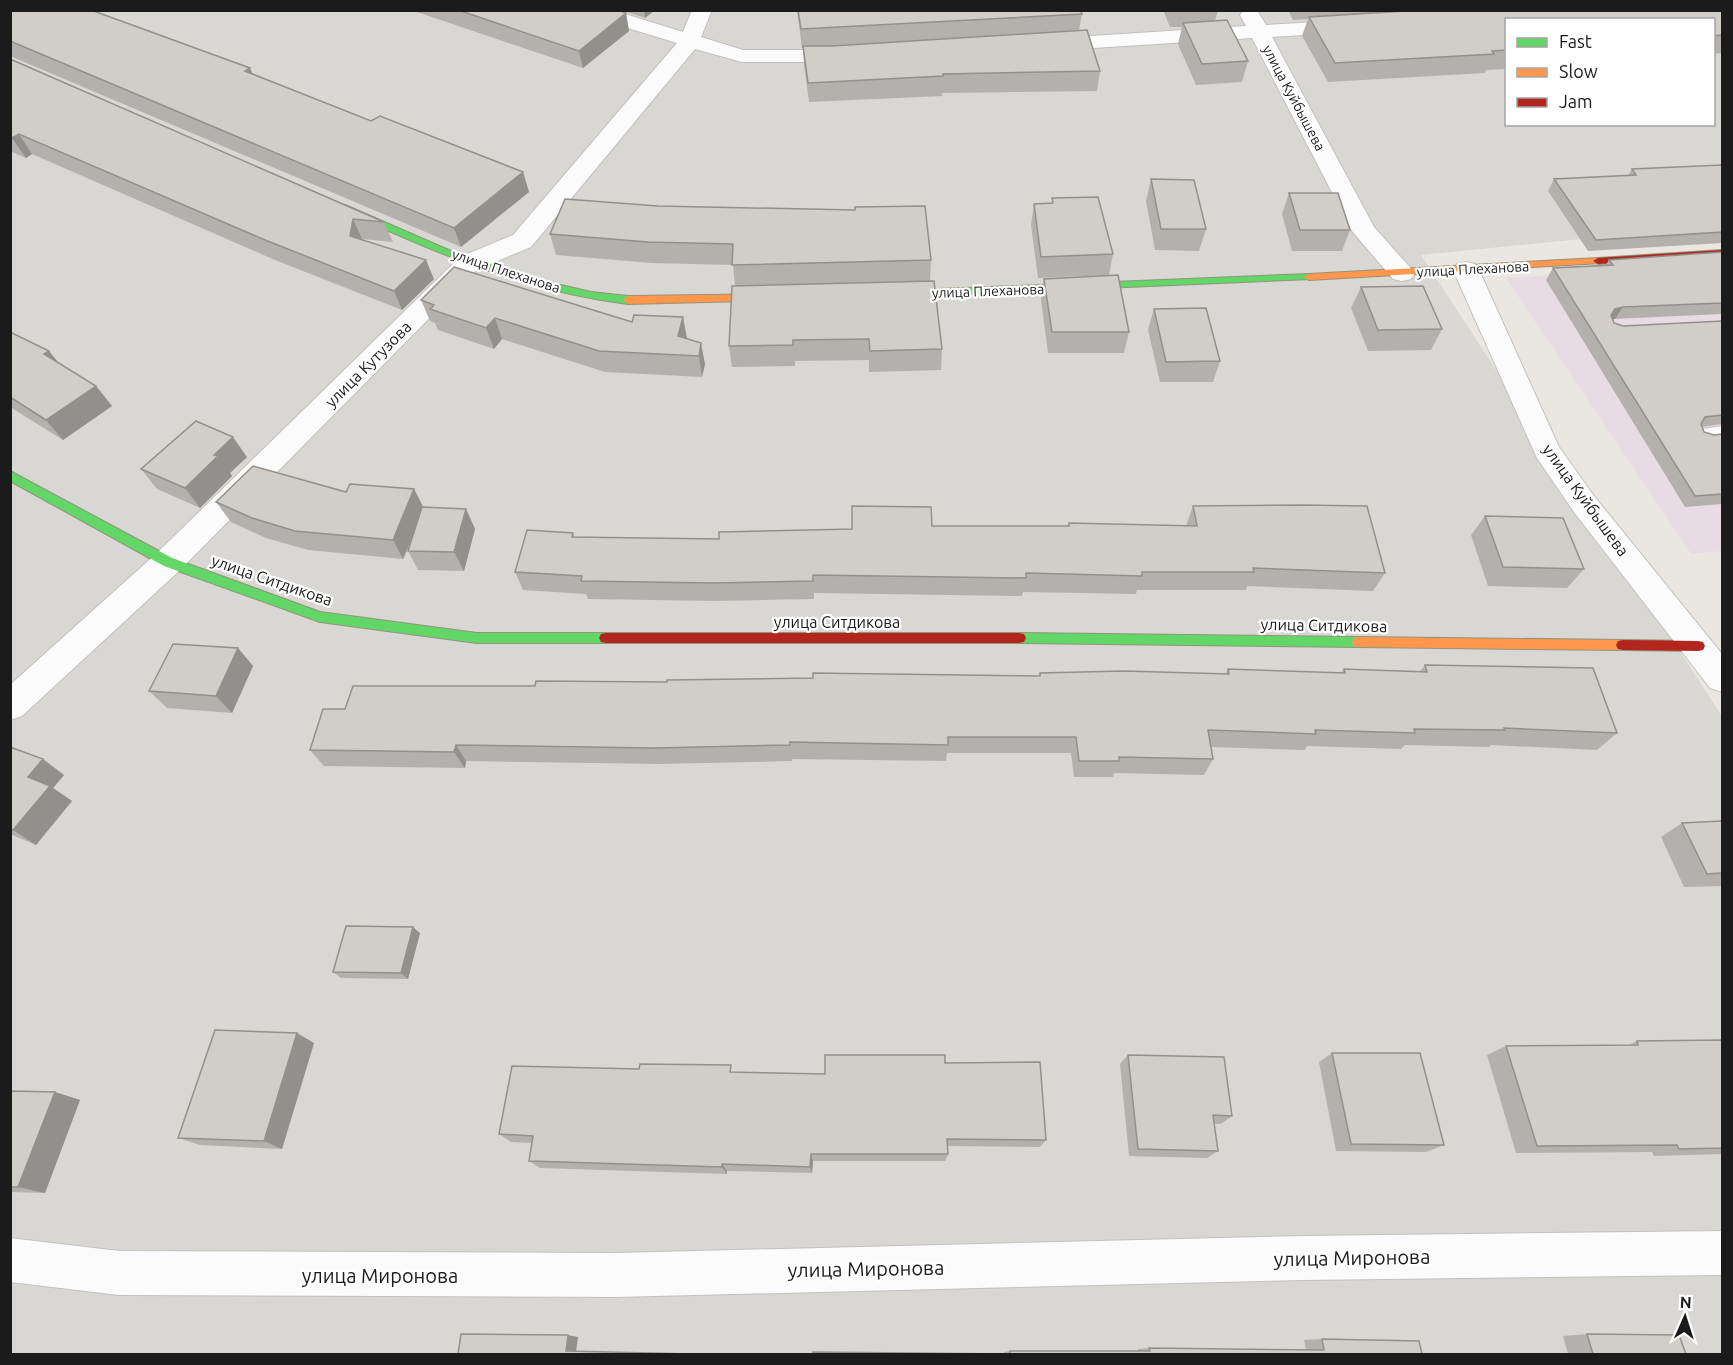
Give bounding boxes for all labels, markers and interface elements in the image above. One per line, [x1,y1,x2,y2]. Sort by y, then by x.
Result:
legend [1505,18,1715,126]
text: Fast [1559,31,1592,51]
street label: улица Куйбышева [1259,43,1329,153]
text: Slow [1559,61,1598,81]
text: Jam [1559,91,1593,111]
street label: улица Плеханова [450,246,562,296]
street label: улица Плеханова [1416,258,1530,280]
street label: улица Плеханова [931,281,1045,301]
street label: улица Кутузова [321,317,415,411]
street label: улица Куйбышева [1539,441,1633,559]
street label: улица Ситдикова [209,551,335,609]
street label: улица Ситдикова [774,613,900,631]
street label: улица Ситдикова [1261,615,1387,635]
street label: улица Миронова [1273,1245,1431,1270]
street label: улица Миронова [787,1256,945,1281]
street label: улица Миронова [302,1264,458,1287]
north arrow [1655,1287,1715,1347]
text: N [1679,1293,1692,1311]

